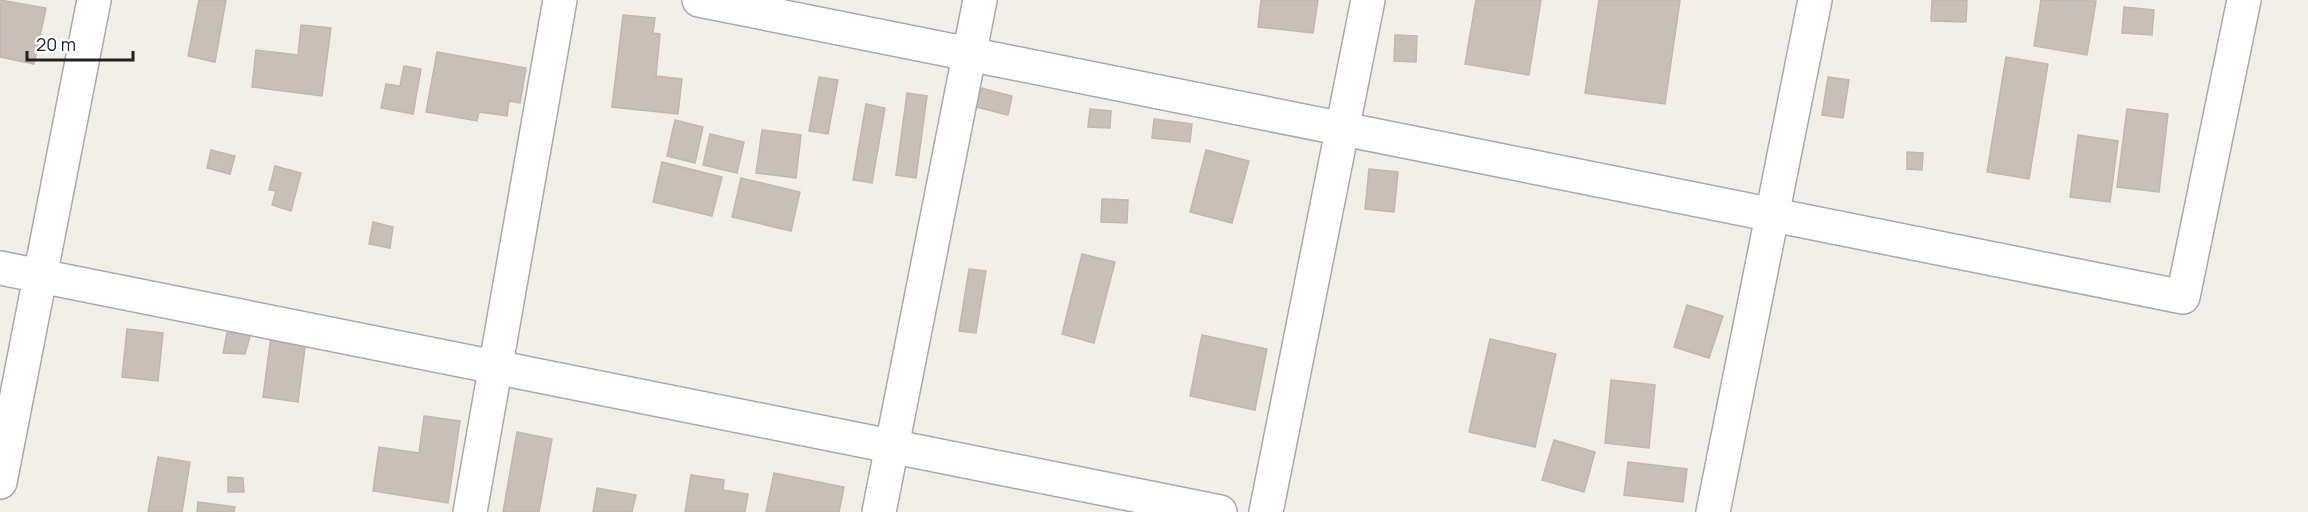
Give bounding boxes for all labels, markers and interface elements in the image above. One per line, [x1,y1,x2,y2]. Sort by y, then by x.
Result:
scale bar [27,24,134,62]
text: 20 m [36,32,76,56]

